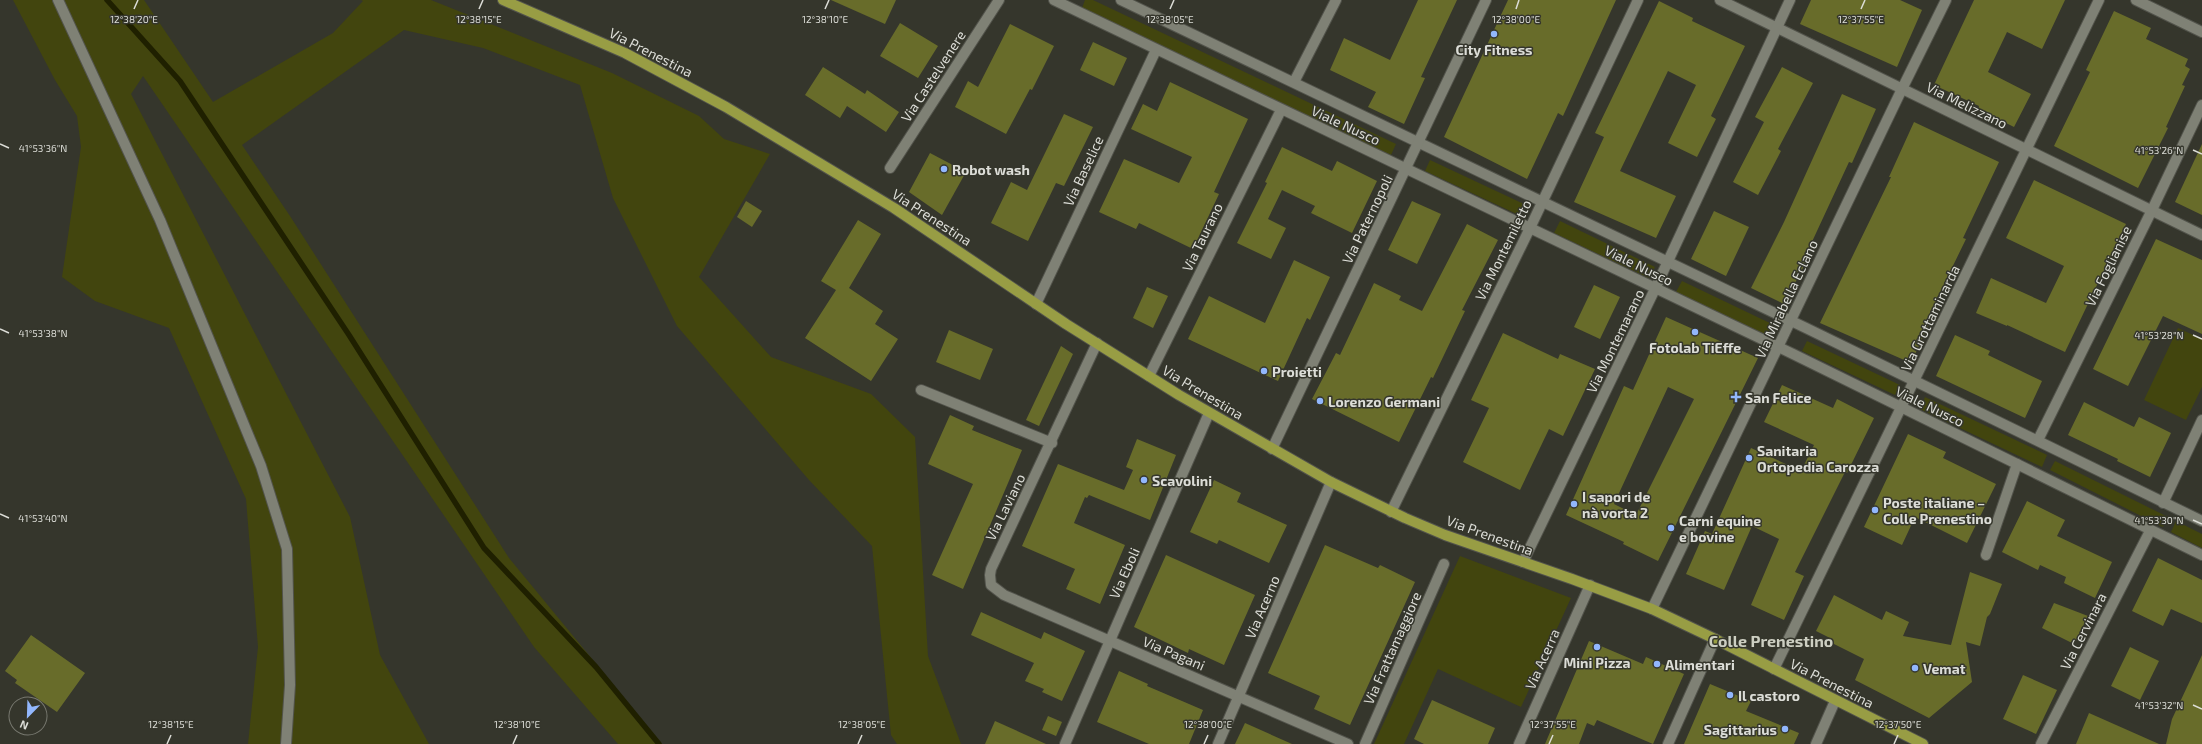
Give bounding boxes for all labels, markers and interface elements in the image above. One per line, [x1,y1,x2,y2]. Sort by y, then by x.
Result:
text: 12°38'20"E [110,13,158,25]
text: 12°38'15"E [456,13,502,25]
text: 12°38'10"E [802,13,848,25]
text: 12°38'05"E [1146,13,1194,25]
text: 12°38'00"E [1492,13,1540,25]
text: 12°37'55"E [1838,13,1884,25]
street label: Via Prenestina [606,24,696,80]
street label: Via Castelvenere [897,27,969,125]
marker: City Fitness [1489,29,1499,39]
place label: City Fitness [1455,41,1533,58]
street label: Via Melizzano [1924,78,2010,132]
street label: Viale Nusco [1309,102,1383,148]
street label: Via Baselice [1059,133,1107,209]
text: 41°53'36"N [19,142,67,154]
text: 41°53'26"N [2135,144,2183,156]
place label: Robot wash [952,161,1030,178]
marker: Robot wash [939,164,949,174]
street label: Via Paternopoli [1338,172,1396,266]
street label: Via Prenestina [889,185,975,249]
street label: Via Montemiletto [1471,197,1535,303]
street label: Via Taurano [1178,200,1226,274]
street label: Via Foglianise [2081,223,2135,309]
street label: Via Mirabella Eclano [1751,237,1821,361]
street label: Viale Nusco [1602,241,1676,289]
street label: Via Grottaminarda [1897,262,1963,374]
street label: Via Montemarano [1583,286,1648,396]
text: 41°53'38"N [19,327,67,339]
marker: Fotolab TiEffe [1690,327,1700,337]
text: 41°53'28"N [2134,329,2184,341]
place label: Fotolab TiEffe [1649,339,1741,356]
street label: Via Prenestina [1159,361,1247,423]
place label: Proietti [1272,363,1322,380]
marker: Proietti [1259,366,1269,376]
street label: Viale Nusco [1893,382,1967,430]
place label: San Felice [1745,389,1812,406]
marker: San Felice [1730,391,1742,403]
place label: Lorenzo Germani [1328,393,1440,410]
marker: Lorenzo Germani [1315,396,1325,406]
place label: Sanitaria Ortopedia Carozza [1757,442,1879,475]
marker: Sanitaria Ortopedia Carozza [1744,453,1754,463]
street label: Via Laviano [982,471,1029,543]
place label: Scavolini [1152,472,1212,489]
marker: Scavolini [1139,475,1149,485]
place label: I sapori de nà vorta 2 [1582,488,1650,521]
place label: Poste italiane – Colle Prenestino [1883,494,1992,527]
marker: I sapori de nà vorta 2 [1569,499,1579,509]
marker: Poste italiane – Colle Prenestino [1870,505,1880,515]
street label: Via Prenestina [1444,511,1536,559]
text: 41°53'40"N [18,512,68,524]
place label: Carni equine e bovine [1679,512,1761,545]
text: 41°53'30"N [2135,514,2183,526]
marker: Carni equine e bovine [1666,523,1676,533]
street label: Via Eboli [1105,545,1143,601]
street label: Via Acerno [1241,573,1283,641]
street label: Via Frattamaggiore [1359,589,1425,707]
street label: Via Cervinara [2056,590,2110,672]
street label: Via Acerra [1521,626,1563,692]
district label: Colle Prenestino [1709,631,1833,650]
street label: Via Pagani [1140,632,1208,674]
marker: Mini Pizza [1592,642,1602,652]
place label: Mini Pizza [1563,654,1631,671]
street label: Via Prenestina [1787,655,1877,711]
place label: Alimentari [1665,656,1735,673]
marker: Alimentari [1652,659,1662,669]
place label: Vemat [1923,660,1966,677]
marker: Vemat [1910,663,1920,673]
place label: Il castoro [1738,687,1800,704]
marker: Il castoro [1725,690,1735,700]
north arrow [8,696,48,736]
text: 41°53'32"N [2135,699,2183,711]
text: N [18,718,30,733]
text: 12°38'15"E [148,718,194,730]
text: 12°38'10"E [494,718,540,730]
text: 12°38'05"E [838,718,886,730]
text: 12°38'00"E [1184,718,1232,730]
text: 12°37'55"E [1530,718,1576,730]
text: 12°37'50"E [1875,718,1922,730]
place label: Sagittarius [1704,721,1777,738]
marker: Sagittarius [1780,724,1790,734]

